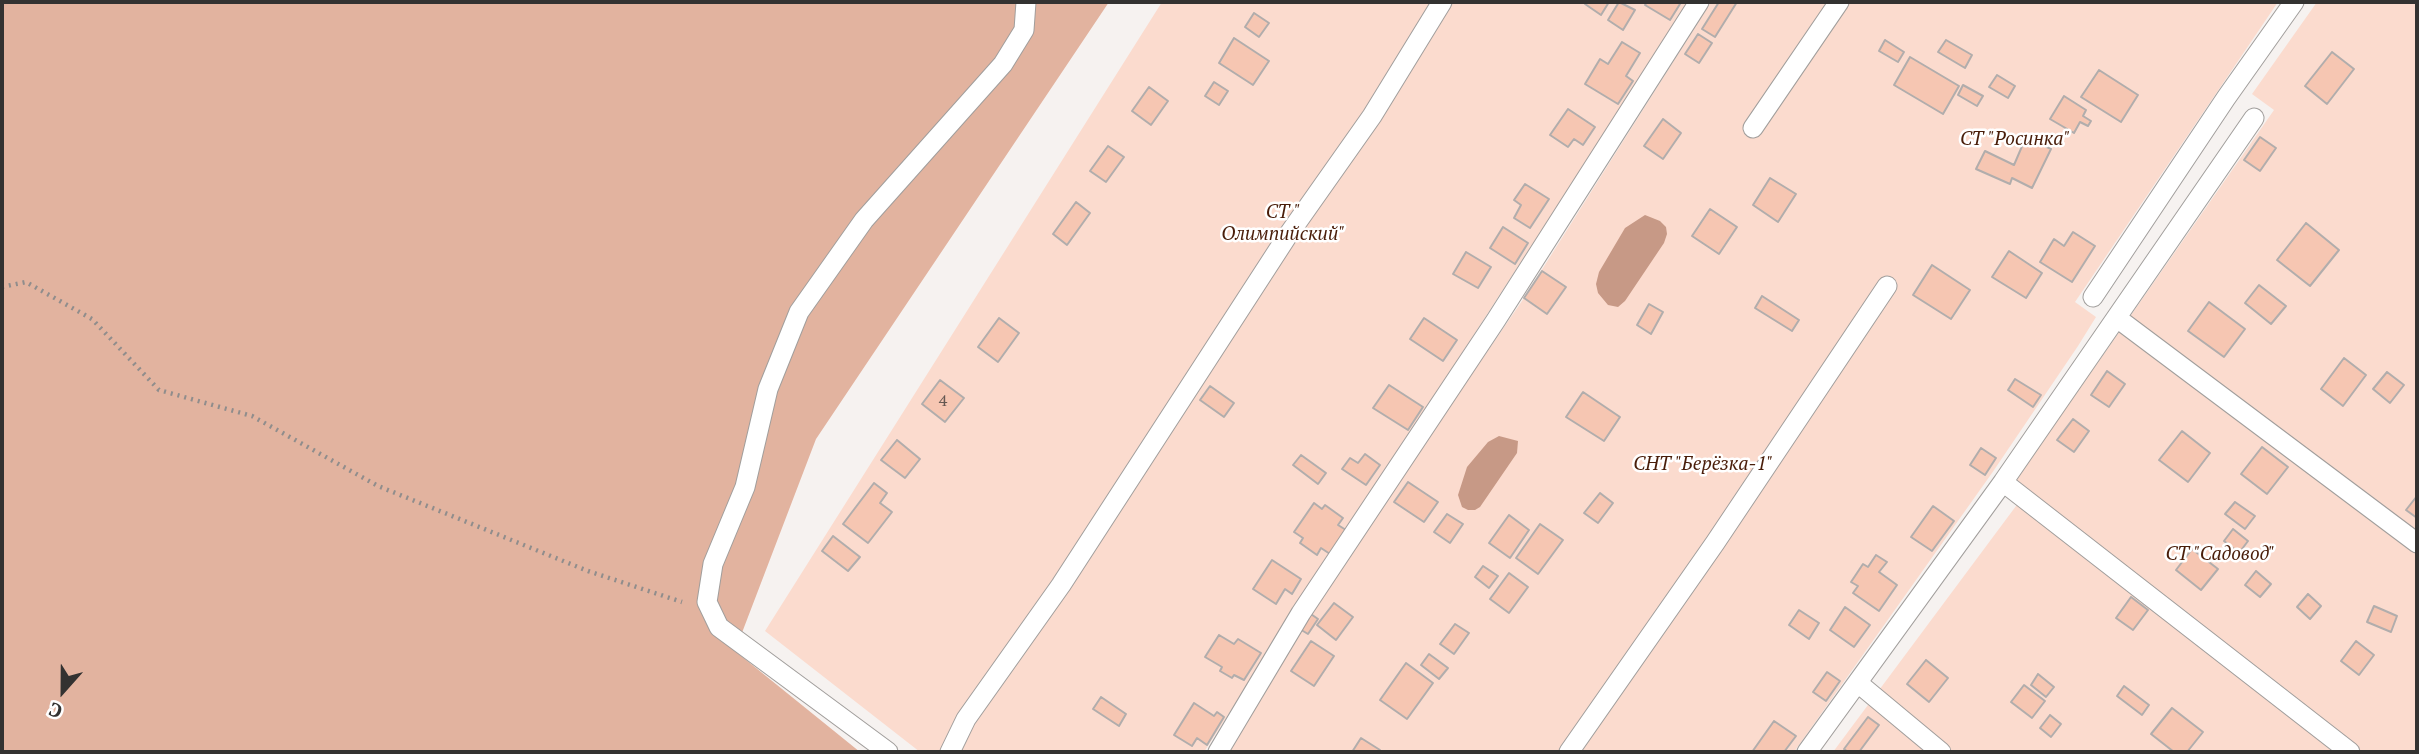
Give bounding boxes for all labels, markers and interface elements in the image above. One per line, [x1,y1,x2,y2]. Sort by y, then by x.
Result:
park label: СТ "Росинка" [1960,129,2070,151]
park label: СТ " Олимпийский" [1221,202,1345,246]
house number: 4 [939,391,947,411]
park label: СНТ "Берёзка-1" [1633,454,1773,476]
park label: СТ "Садовод" [2166,544,2274,566]
north arrow [28,656,98,726]
text: С [45,697,66,725]

